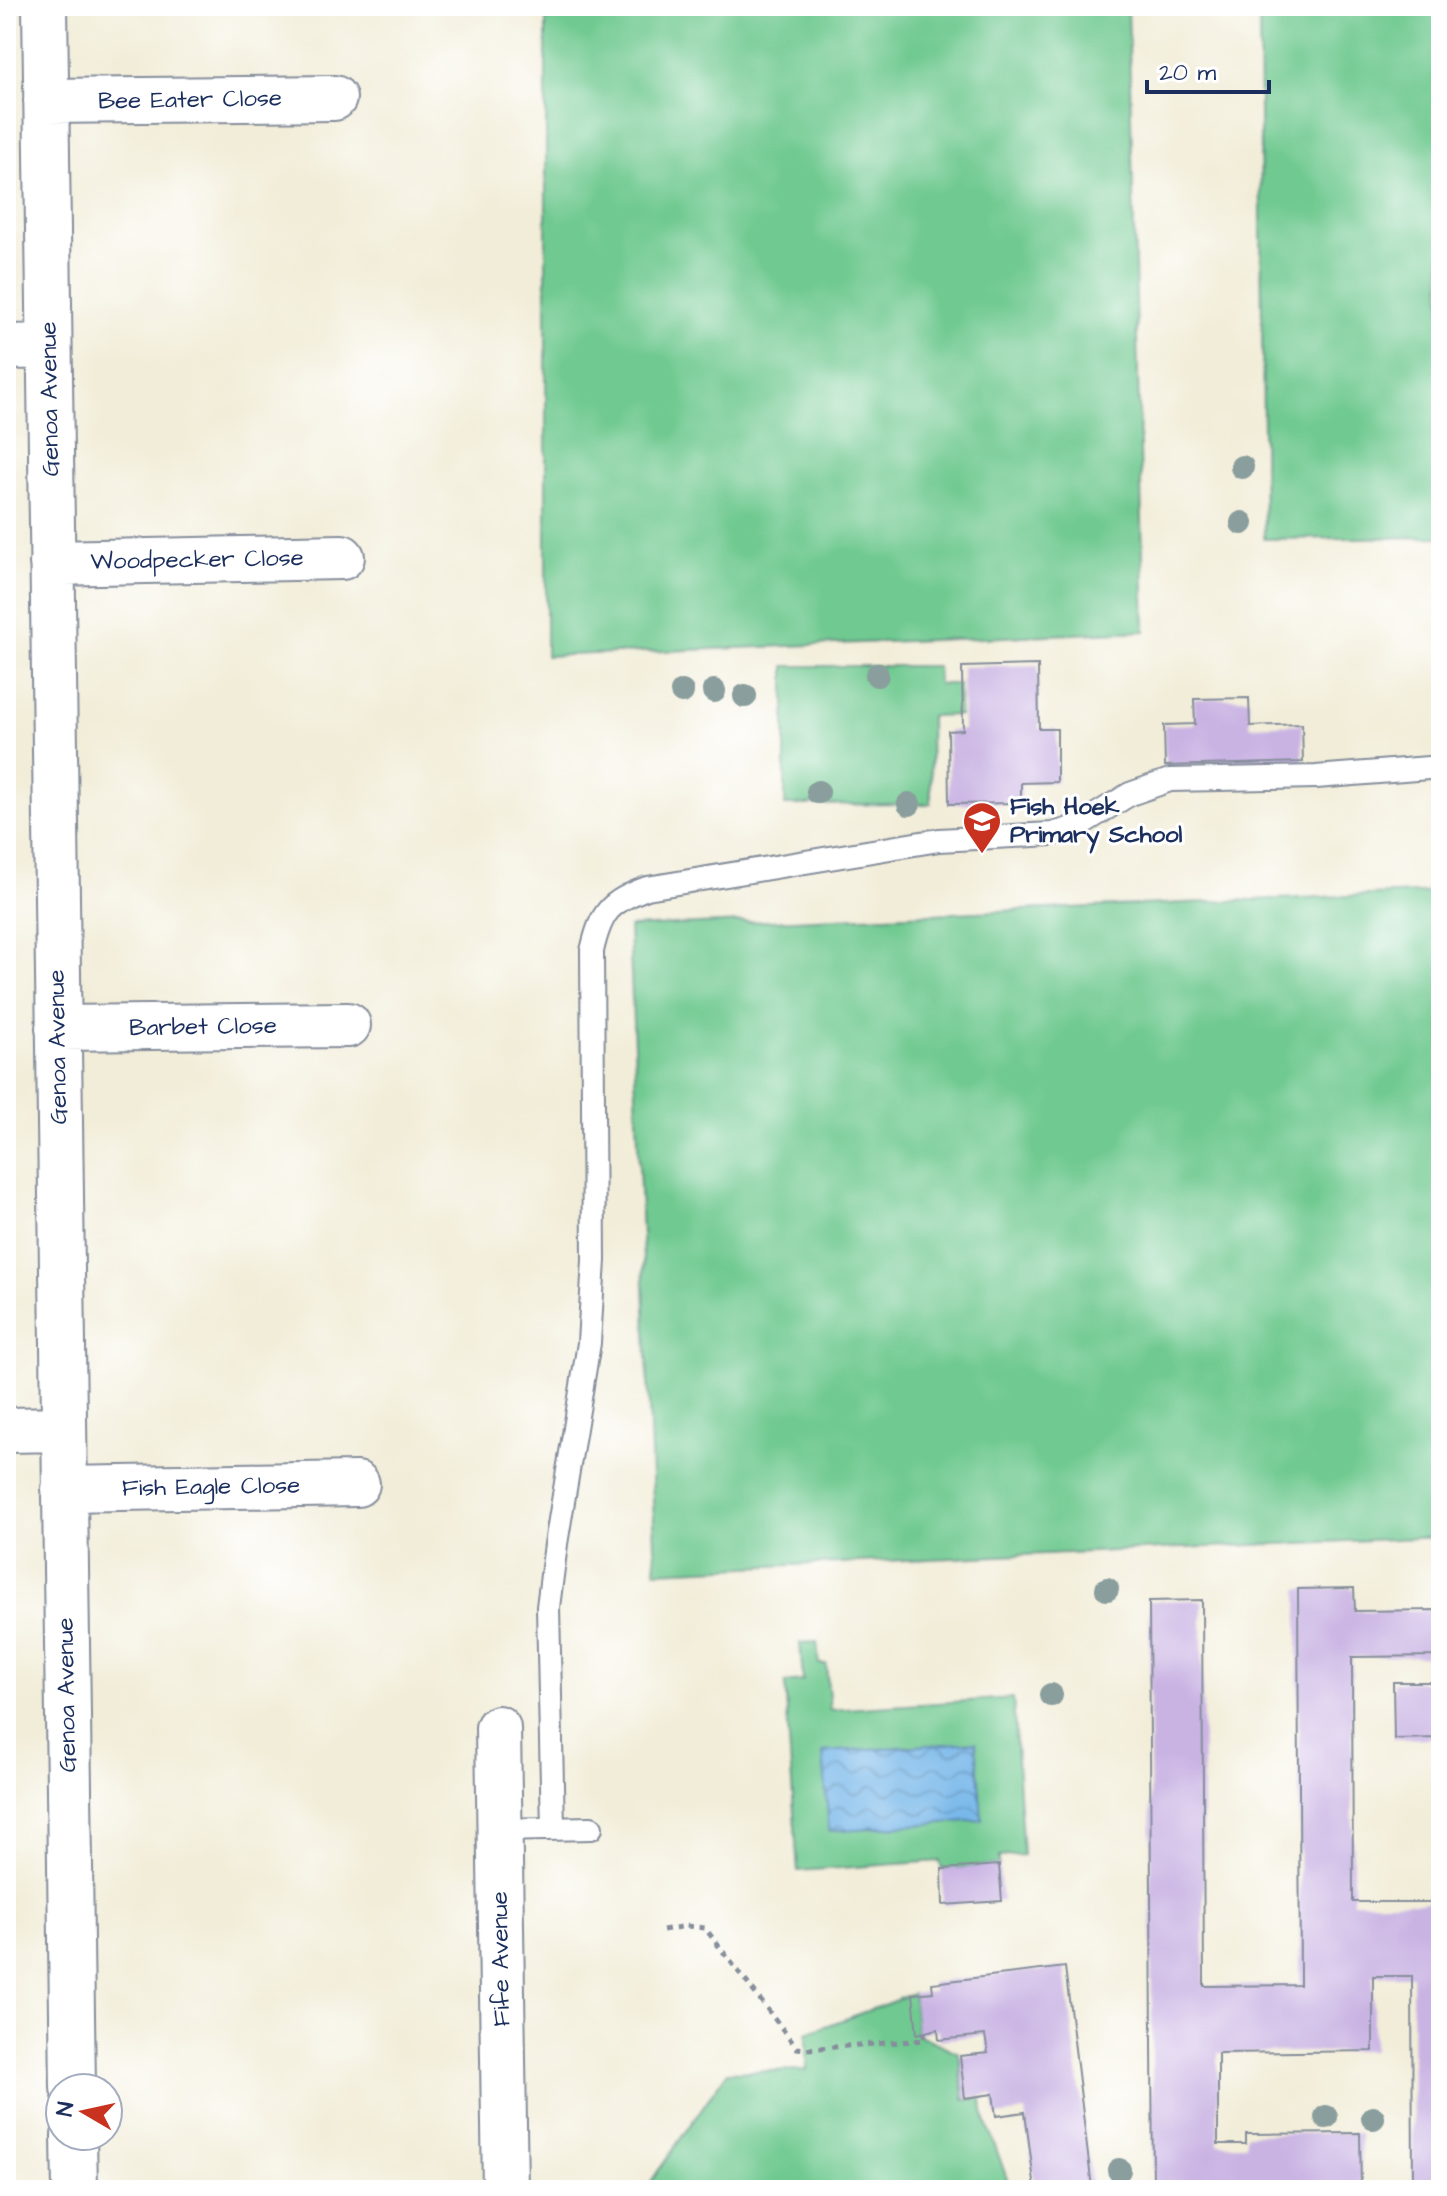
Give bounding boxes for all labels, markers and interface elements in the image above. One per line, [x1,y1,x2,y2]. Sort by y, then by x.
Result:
scale bar [1147,44,1269,94]
text: 20 m [1159,56,1216,90]
street label: Bee Eater Close [98,81,282,119]
street label: Genoa Avenue [32,321,68,477]
street label: Woodpecker Close [90,541,304,579]
place label: Fish Hoek Primary School [1010,790,1183,854]
school or university icon: Fish Hoek Primary School [961,800,1003,855]
street label: Genoa Avenue [40,969,76,1125]
street label: Barbet Close [129,1009,277,1045]
street label: Fish Eagle Close [122,1468,300,1507]
street label: Genoa Avenue [49,1617,85,1773]
street label: Fife Avenue [483,1891,519,2027]
north arrow [44,2072,124,2152]
text: N [49,2100,82,2118]

